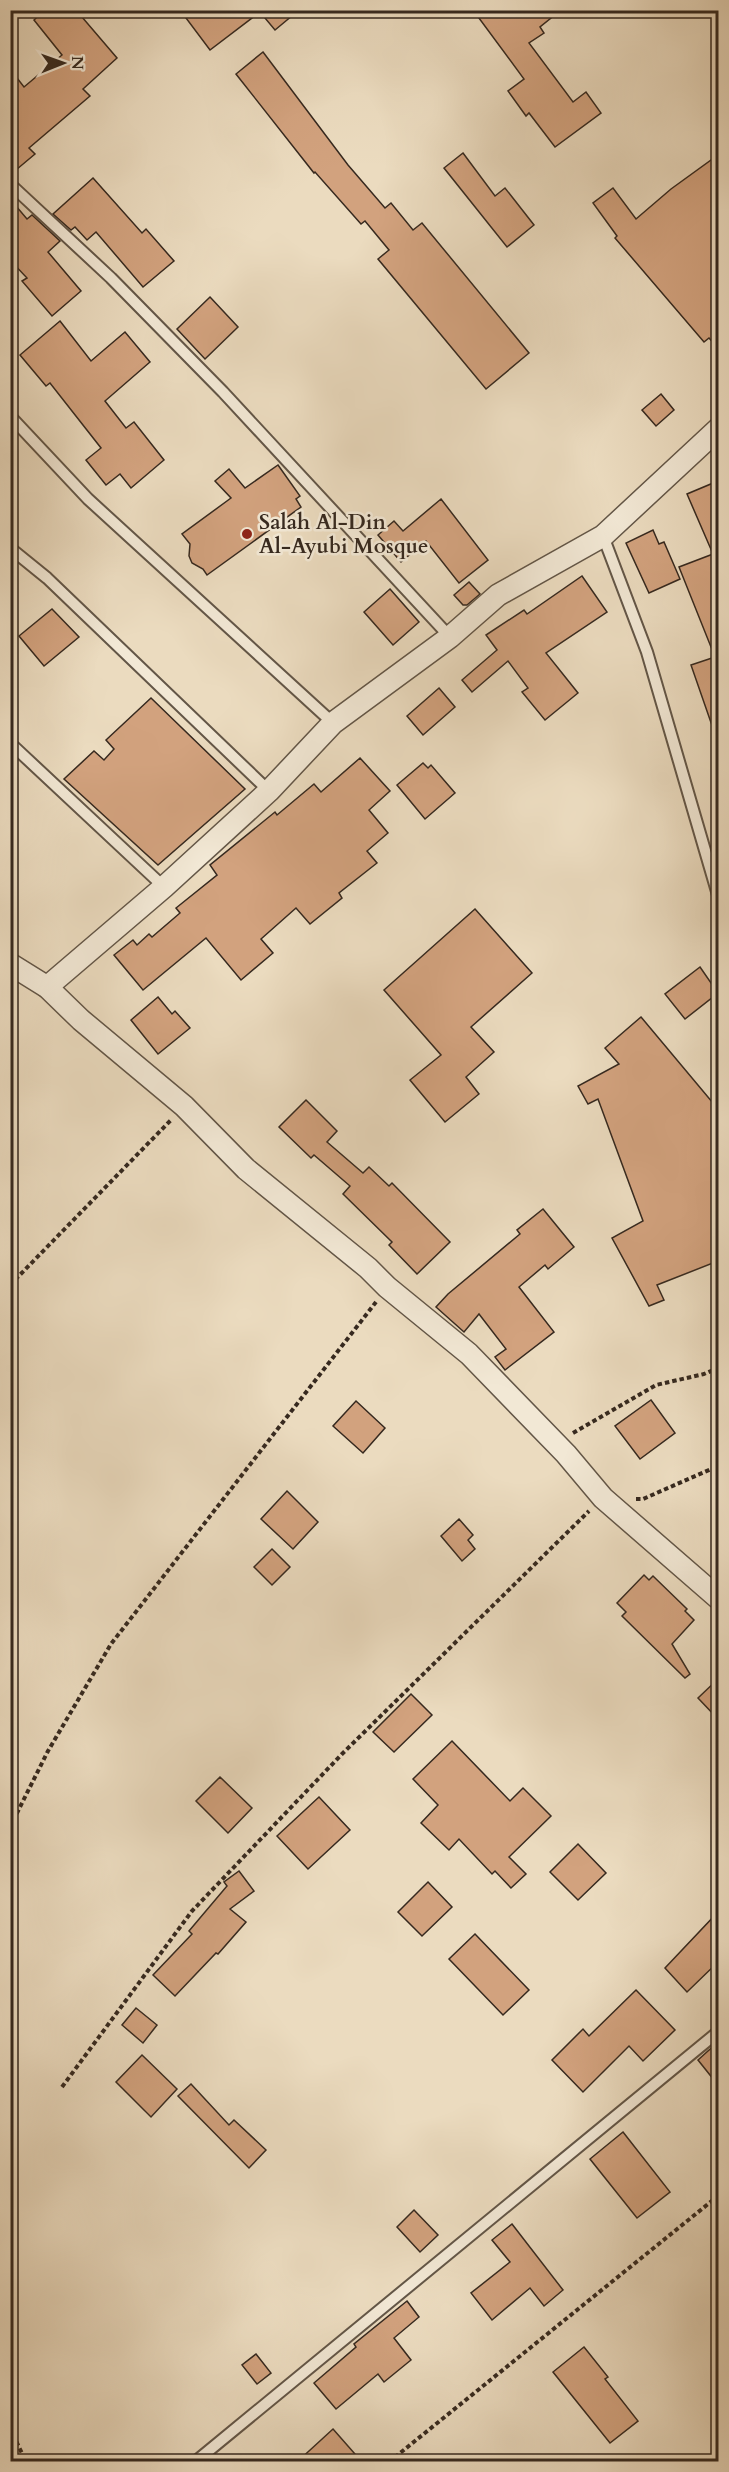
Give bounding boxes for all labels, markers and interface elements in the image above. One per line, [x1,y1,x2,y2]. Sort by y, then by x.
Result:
north arrow [33,33,93,93]
text: N [66,56,88,70]
place label: Salah Al-Din Al-Ayubi Mosque [259,508,428,561]
marker: Salah Al-Din Al-Ayubi Mosque [240,527,254,541]

